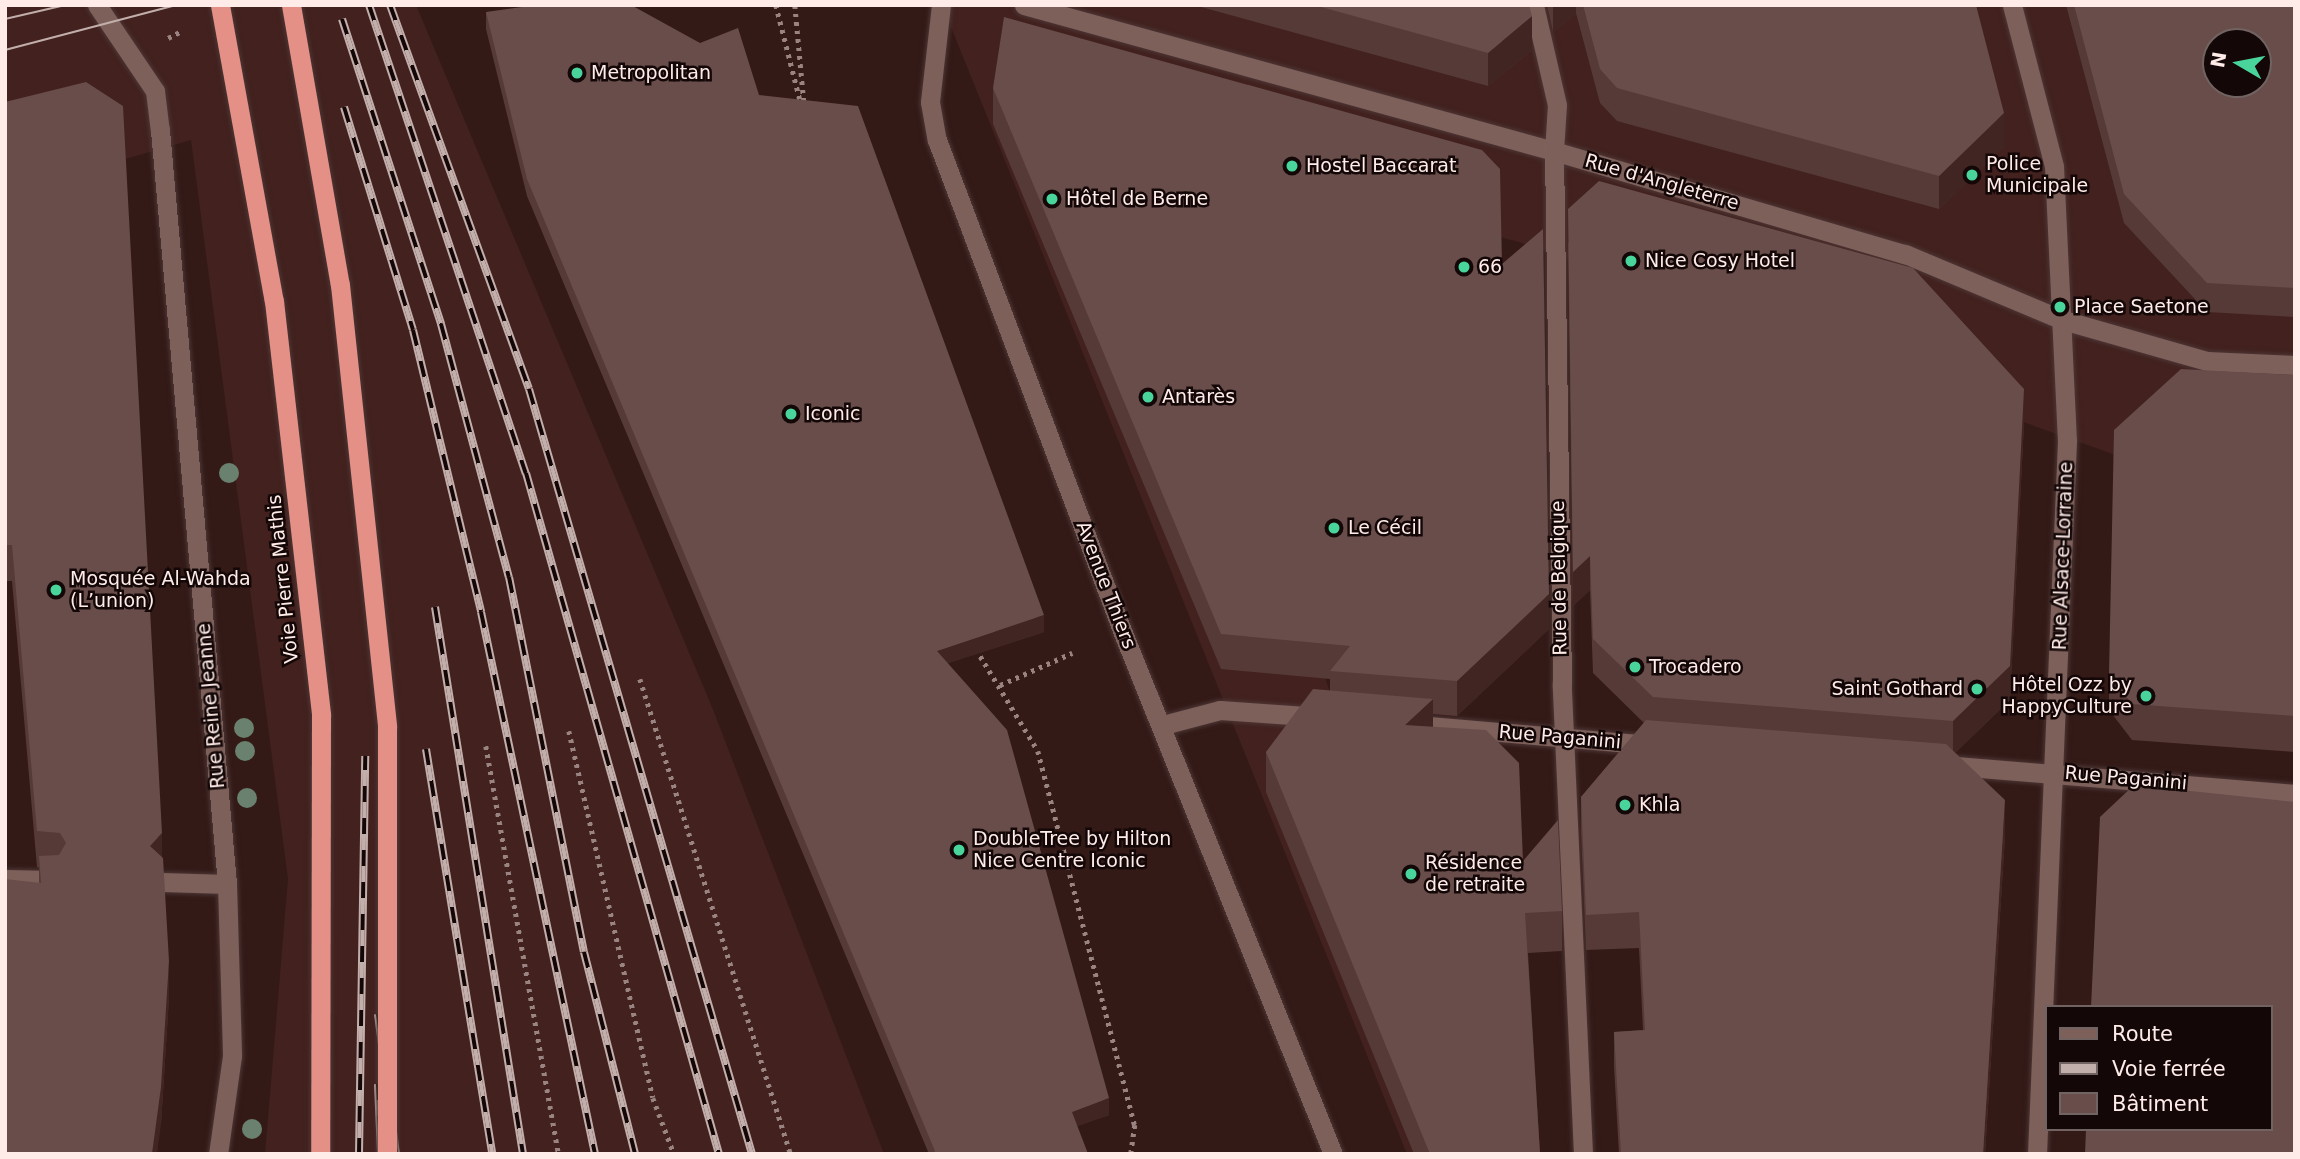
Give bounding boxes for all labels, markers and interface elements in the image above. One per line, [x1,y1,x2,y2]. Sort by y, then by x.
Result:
north arrow [2202,28,2272,98]
text: N [2206,50,2231,69]
place label: Metropolitan [591,62,711,84]
marker: Metropolitan [569,65,585,81]
street label: Rue d'Angleterre [1582,149,1742,215]
place label: Police Municipale [1986,153,2088,197]
place label: Hostel Baccarat [1306,155,1456,177]
marker: Hostel Baccarat [1284,158,1300,174]
marker: Police Municipale [1964,167,1980,183]
place label: Hôtel de Berne [1066,188,1208,210]
marker: Hôtel de Berne [1044,191,1060,207]
place label: Nice Cosy Hotel [1645,250,1795,272]
marker: Nice Cosy Hotel [1623,253,1639,269]
place label: 66 [1478,256,1502,278]
marker: 66 [1456,259,1472,275]
place label: Place Saetone [2074,296,2209,318]
marker: Place Saetone [2052,299,2068,315]
place label: Antarès [1162,386,1235,408]
marker: Antarès [1140,389,1156,405]
place label: Iconic [805,403,860,425]
marker: Iconic [783,406,799,422]
street label: Rue Alsace-Lorraine [2048,461,2078,651]
street label: Voie Pierre Mathis [263,494,303,664]
street label: Rue de Belgique [1546,500,1572,656]
place label: Le Cécil [1348,517,1422,539]
street label: Avenue Thiers [1071,518,1141,652]
marker: Le Cécil [1326,520,1342,536]
place label: Mosquée Al-Wahda (L’union) [70,568,251,612]
marker: Mosquée Al-Wahda (L’union) [48,582,64,598]
street label: Rue Reine Jeanne [192,622,230,790]
place label: Trocadero [1649,656,1742,678]
marker: Trocadero [1627,659,1643,675]
place label: Hôtel Ozz by HappyCulture [2002,674,2132,718]
place label: Saint Gothard [1831,678,1963,700]
marker: Saint Gothard [1969,681,1985,697]
marker: Hôtel Ozz by HappyCulture [2138,688,2154,704]
street label: Rue Paganini [1498,720,1622,754]
street label: Rue Paganini [2064,761,2188,795]
place label: Khla [1639,794,1680,816]
marker: Khla [1617,797,1633,813]
place label: DoubleTree by Hilton Nice Centre Iconic [973,828,1171,872]
marker: DoubleTree by Hilton Nice Centre Iconic [951,842,967,858]
place label: Résidence de retraite [1425,852,1525,896]
marker: Résidence de retraite [1403,866,1419,882]
legend [2044,1005,2272,1131]
text: Route [2112,1022,2173,1046]
text: Voie ferrée [2112,1057,2226,1081]
text: Bâtiment [2112,1092,2208,1116]

